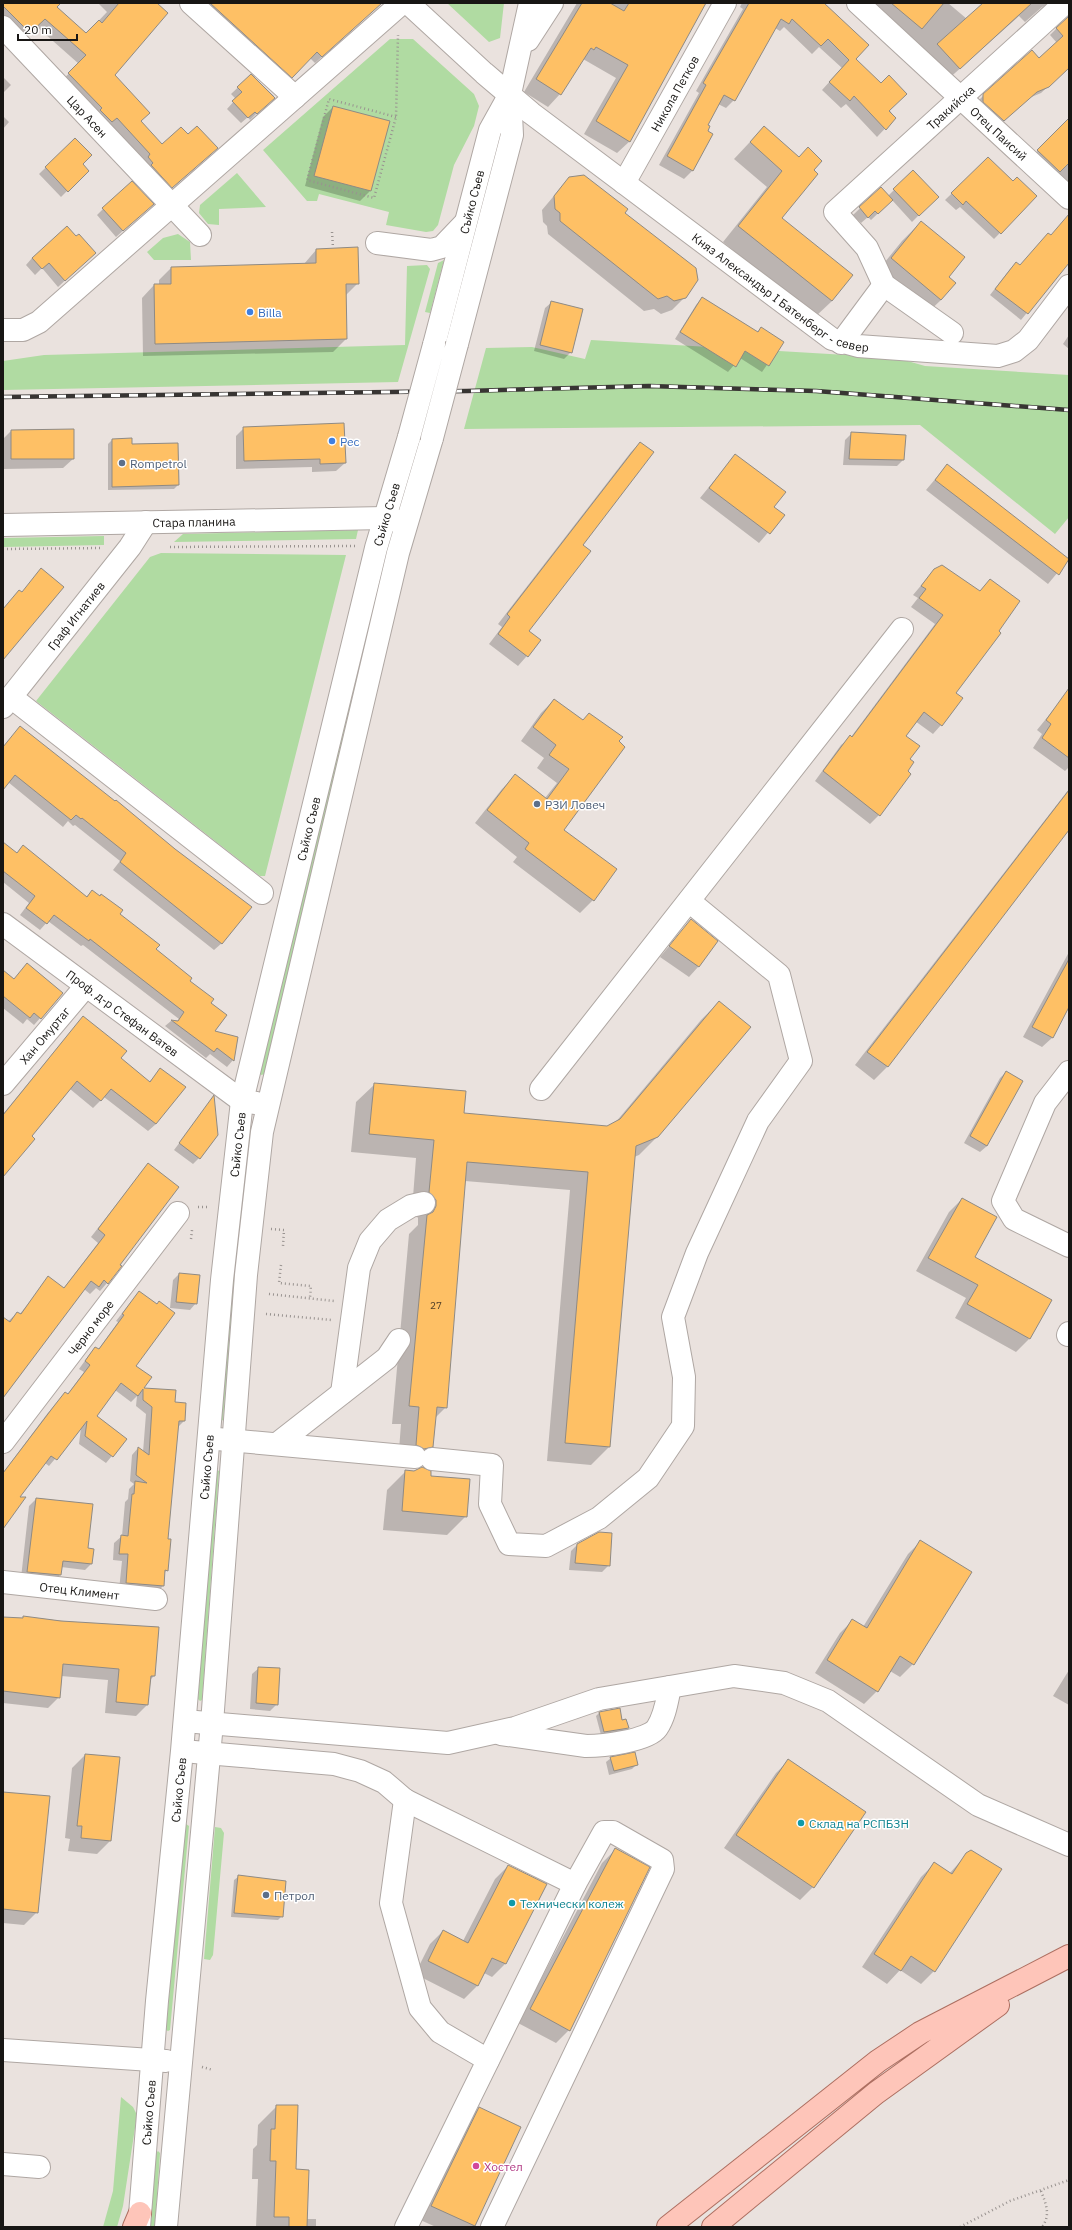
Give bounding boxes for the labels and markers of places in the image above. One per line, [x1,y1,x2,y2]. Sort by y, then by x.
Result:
place label: Billa [258,305,282,320]
marker: Billa [245,307,255,317]
place label: Рес [340,434,360,449]
marker: Рес [327,436,337,446]
place label: Rompetrol [130,456,187,471]
marker: Rompetrol [117,458,127,468]
place label: РЗИ Ловеч [545,797,605,812]
marker: РЗИ Ловеч [532,799,542,809]
place label: Склад на РСПБЗН [809,1816,909,1831]
marker: Склад на РСПБЗН [796,1818,806,1828]
place label: Петрол [274,1888,315,1903]
marker: Петрол [261,1890,271,1900]
place label: Технически колеж [520,1896,624,1911]
marker: Технически колеж [507,1898,517,1908]
place label: Хостел [484,2159,523,2174]
marker: Хостел [471,2161,481,2171]

